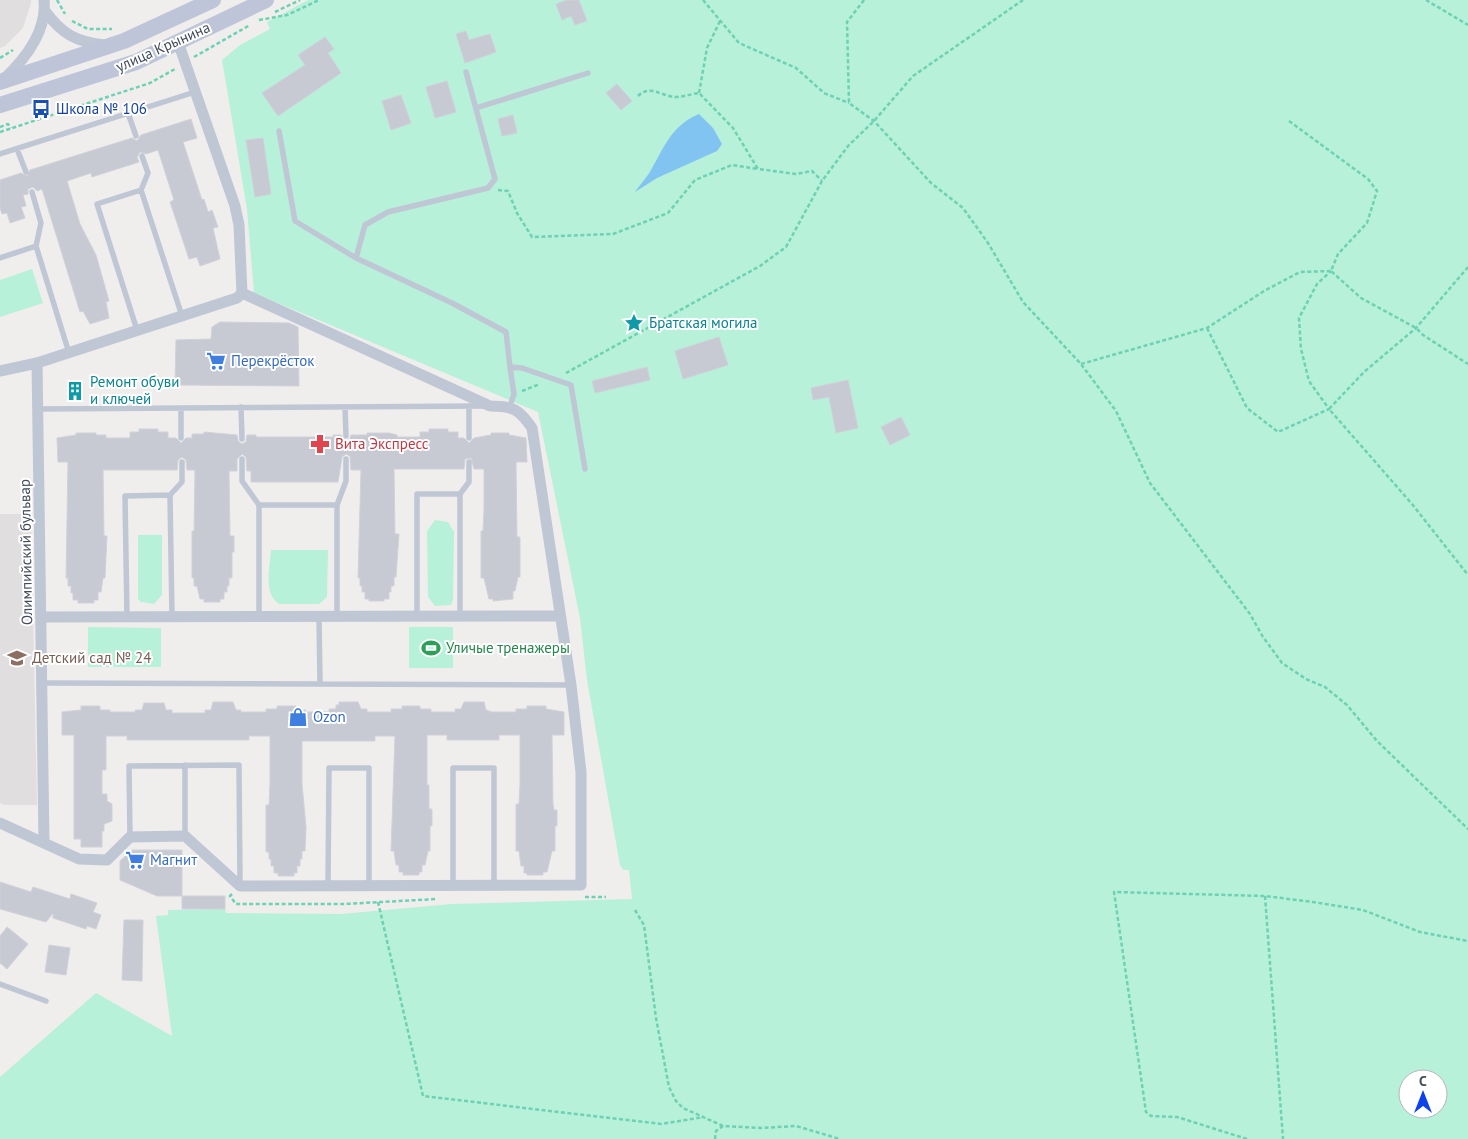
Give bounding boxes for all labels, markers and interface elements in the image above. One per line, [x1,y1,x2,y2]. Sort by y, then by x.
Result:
street label: улица Крынина [113,17,213,76]
bus stop icon: Школа № 106 [30,98,52,120]
place label: Школа № 106 [56,99,147,118]
place icon: Братская могила [623,312,645,334]
place label: Братская могила [649,313,757,332]
supermarket icon: Перекрёсток [205,350,227,372]
place label: Перекрёсток [231,351,315,370]
place label: Ремонт обуви и ключей [90,372,179,408]
building icon: Ремонт обуви и ключей [64,380,86,402]
pharmacy icon: Вита Экспресс [309,433,331,455]
place label: Вита Экспресс [335,434,429,453]
street label: Олимпийский бульвар [15,479,36,625]
sports icon: Уличые тренажеры [420,637,442,659]
place label: Уличые тренажеры [446,638,570,657]
school or university icon: Детский сад № 24 [6,647,28,669]
place label: Детский сад № 24 [32,648,151,667]
shop icon: Ozon [287,706,309,728]
place label: Ozon [313,707,346,726]
supermarket icon: Магнит [124,849,146,871]
place label: Магнит [150,850,197,869]
north arrow [1398,1069,1448,1119]
text: С [1419,1072,1427,1090]

